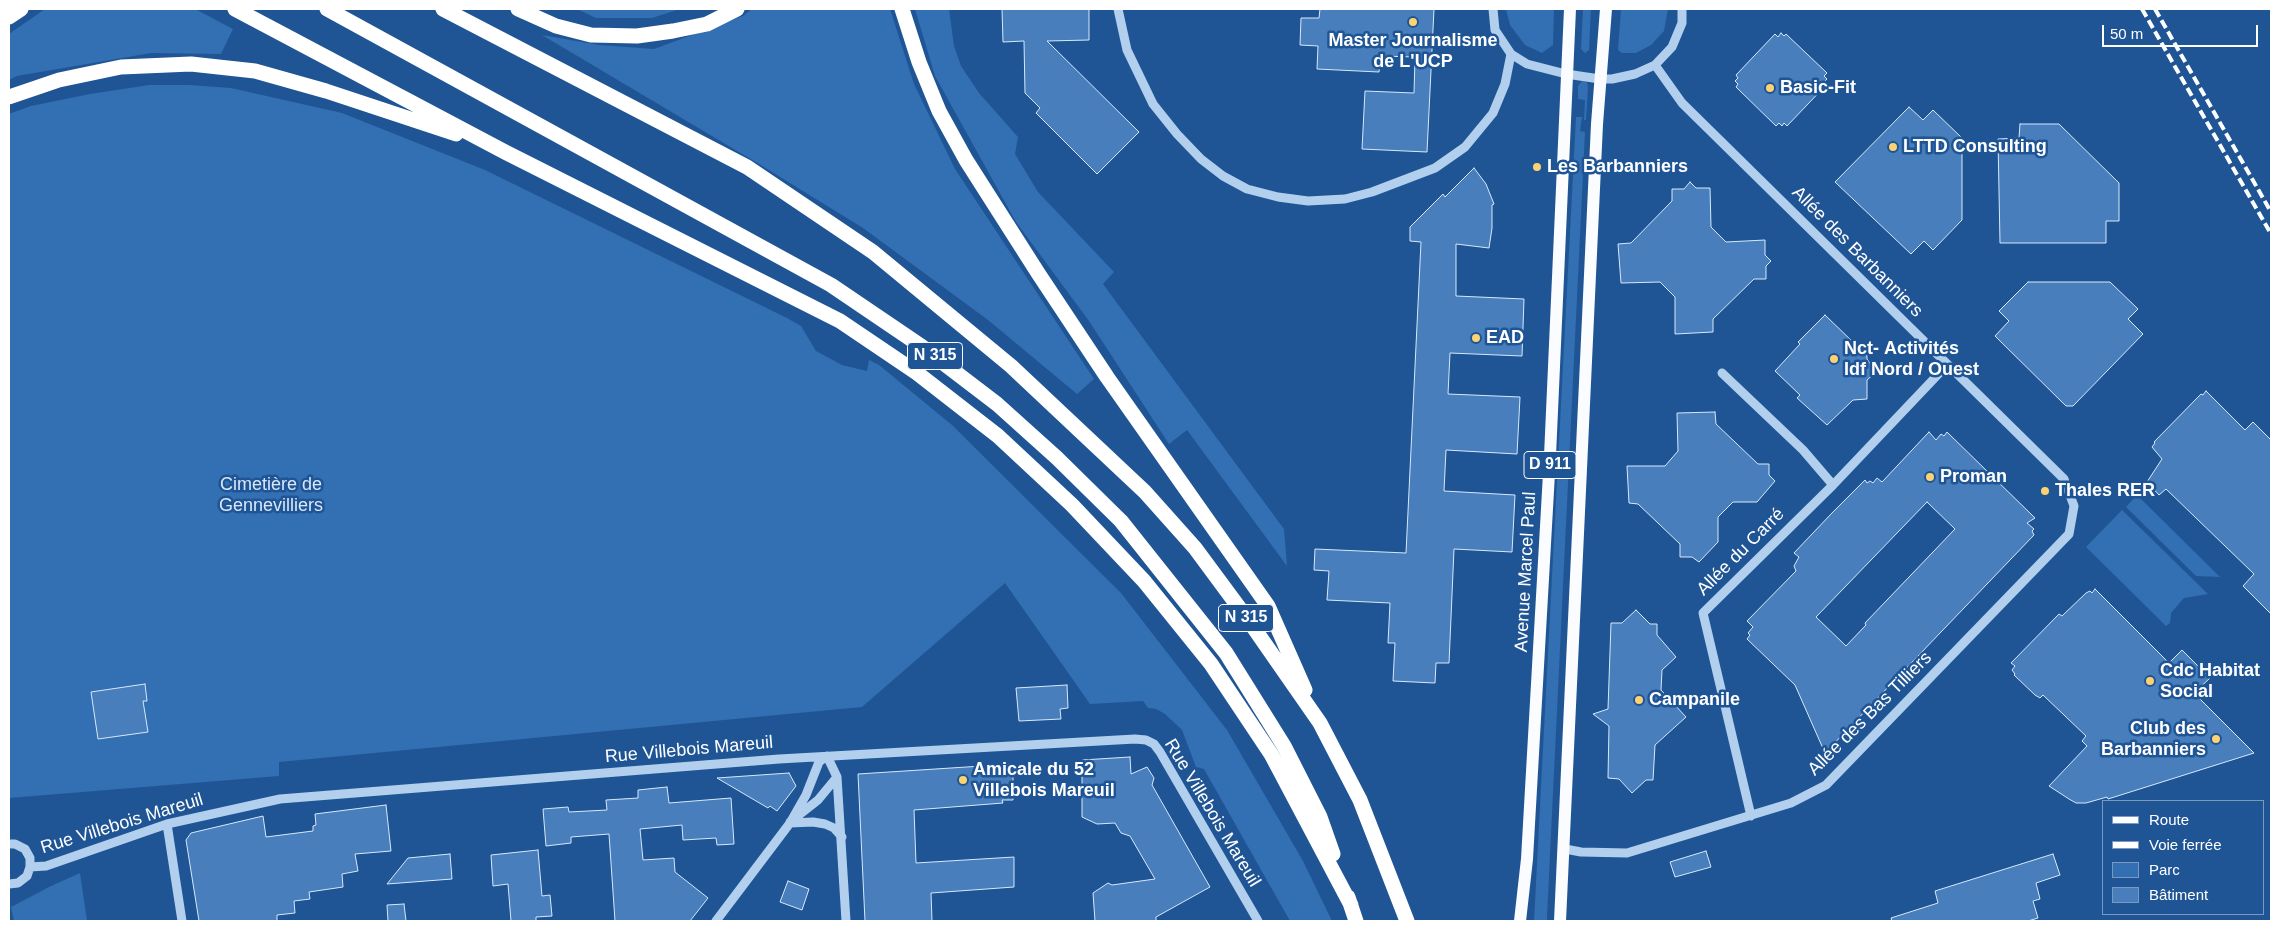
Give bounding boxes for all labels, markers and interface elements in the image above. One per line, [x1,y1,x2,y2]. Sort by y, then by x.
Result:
scale bar [2105,15,2261,47]
marker: Master Journalisme de L'UCP [1407,16,1419,28]
text: 50 m [2110,25,2143,42]
place label: Master Journalisme de L'UCP [1328,30,1498,72]
place label: Basic-Fit [1780,77,1856,99]
marker: Basic-Fit [1764,82,1776,94]
place label: LTTD Consulting [1903,136,2047,158]
marker: LTTD Consulting [1887,141,1899,153]
place label: Les Barbanniers [1547,156,1688,178]
marker: Les Barbanniers [1531,161,1543,173]
street label: Allée des Barbanniers [1787,182,1927,322]
place label: EAD [1486,327,1524,349]
marker: EAD [1470,332,1482,344]
place label: Nct- Activités Idf Nord / Ouest [1844,338,1979,380]
road number: N 315 [908,342,962,370]
marker: Nct- Activités Idf Nord / Ouest [1828,353,1840,365]
road number: D 911 [1524,452,1576,478]
place label: Proman [1940,466,2007,488]
marker: Proman [1924,471,1936,483]
park label: Cimetière de Gennevilliers [219,474,323,516]
place label: Thales RER [2055,480,2155,502]
marker: Thales RER [2039,485,2051,497]
street label: Avenue Marcel Paul [1511,491,1541,653]
street label: Allée du Carré [1693,504,1789,600]
road number: N 315 [1218,604,1274,632]
street label: Allée des Bas Tilliers [1804,648,1936,780]
place label: Cdc Habitat Social [2160,660,2260,702]
marker: Cdc Habitat Social [2144,675,2156,687]
place label: Campanile [1649,689,1740,711]
marker: Campanile [1633,694,1645,706]
place label: Club des Barbanniers [2101,718,2206,761]
street label: Rue Villebois Mareuil [604,732,774,768]
marker: Club des Barbanniers [2210,733,2222,745]
street label: Rue Villebois Mareuil [1159,735,1265,891]
place label: Amicale du 52 Villebois Mareuil [973,759,1115,802]
marker: Amicale du 52 Villebois Mareuil [957,774,969,786]
street label: Rue Villebois Mareuil [38,789,206,859]
legend [2102,800,2265,915]
text: Route [2149,811,2189,828]
text: Voie ferrée [2149,836,2222,853]
text: Parc [2149,861,2180,878]
text: Bâtiment [2149,886,2208,903]

